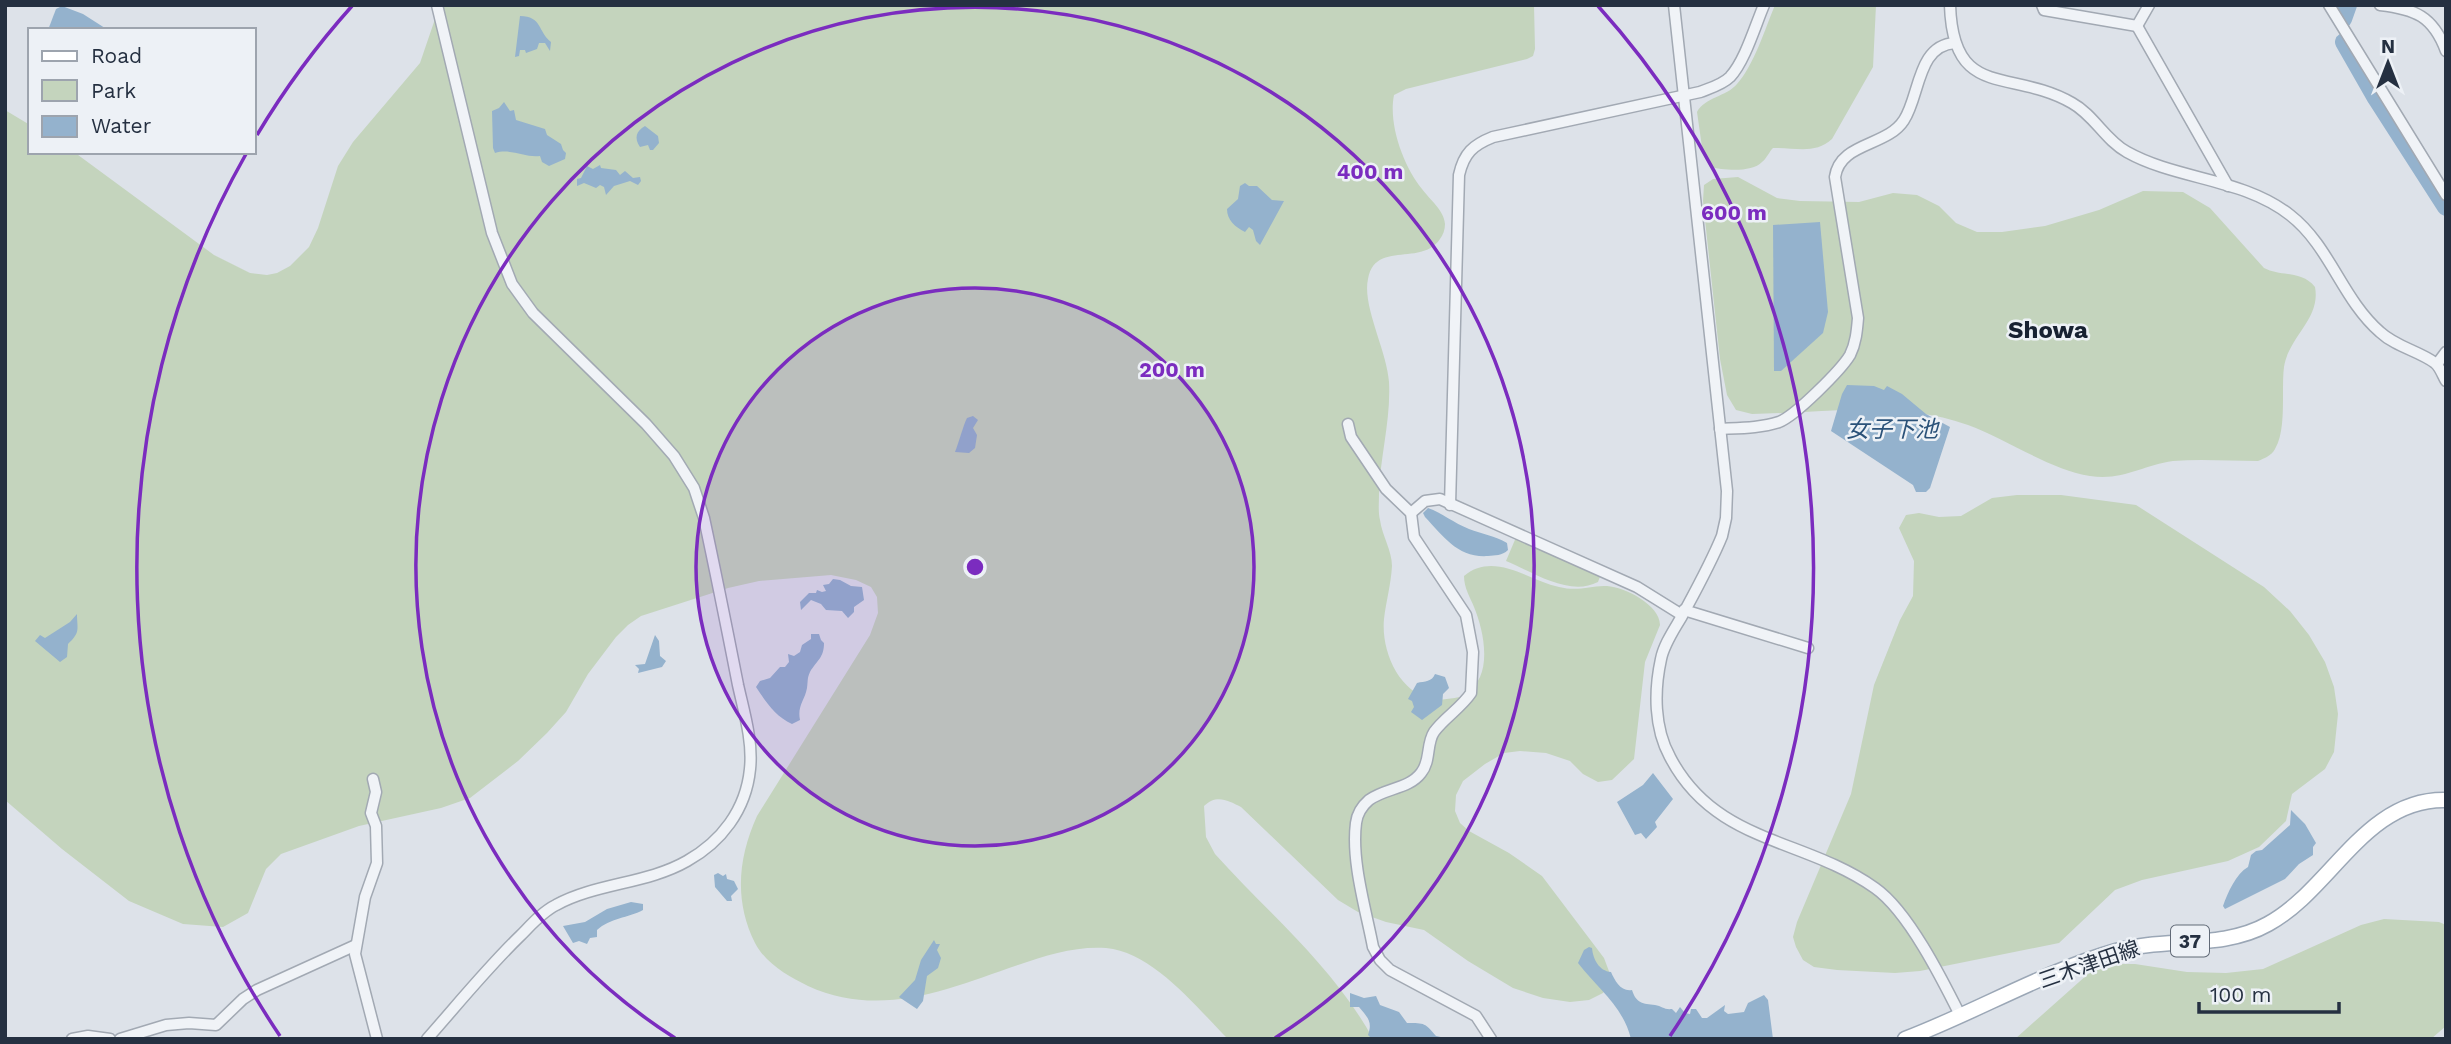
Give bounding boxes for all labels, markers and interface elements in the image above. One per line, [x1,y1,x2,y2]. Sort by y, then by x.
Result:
legend [28,28,256,154]
north arrow [2353,28,2423,98]
text: N [2381,35,2395,58]
text: Road [91,43,142,68]
text: Park [91,78,136,103]
text: Water [91,113,152,138]
text: 400 m [1337,159,1403,184]
text: 600 m [1701,200,1767,225]
district label: Showa [2008,316,2088,344]
text: 200 m [1139,357,1205,382]
water label: 女子下池 [1846,416,1940,443]
centre of rings [963,555,987,579]
road number: 37 [2171,925,2209,956]
street label: 三木津田線 [2035,935,2143,993]
scale bar [2199,970,2339,1014]
text: 100 m [2210,982,2272,1007]

